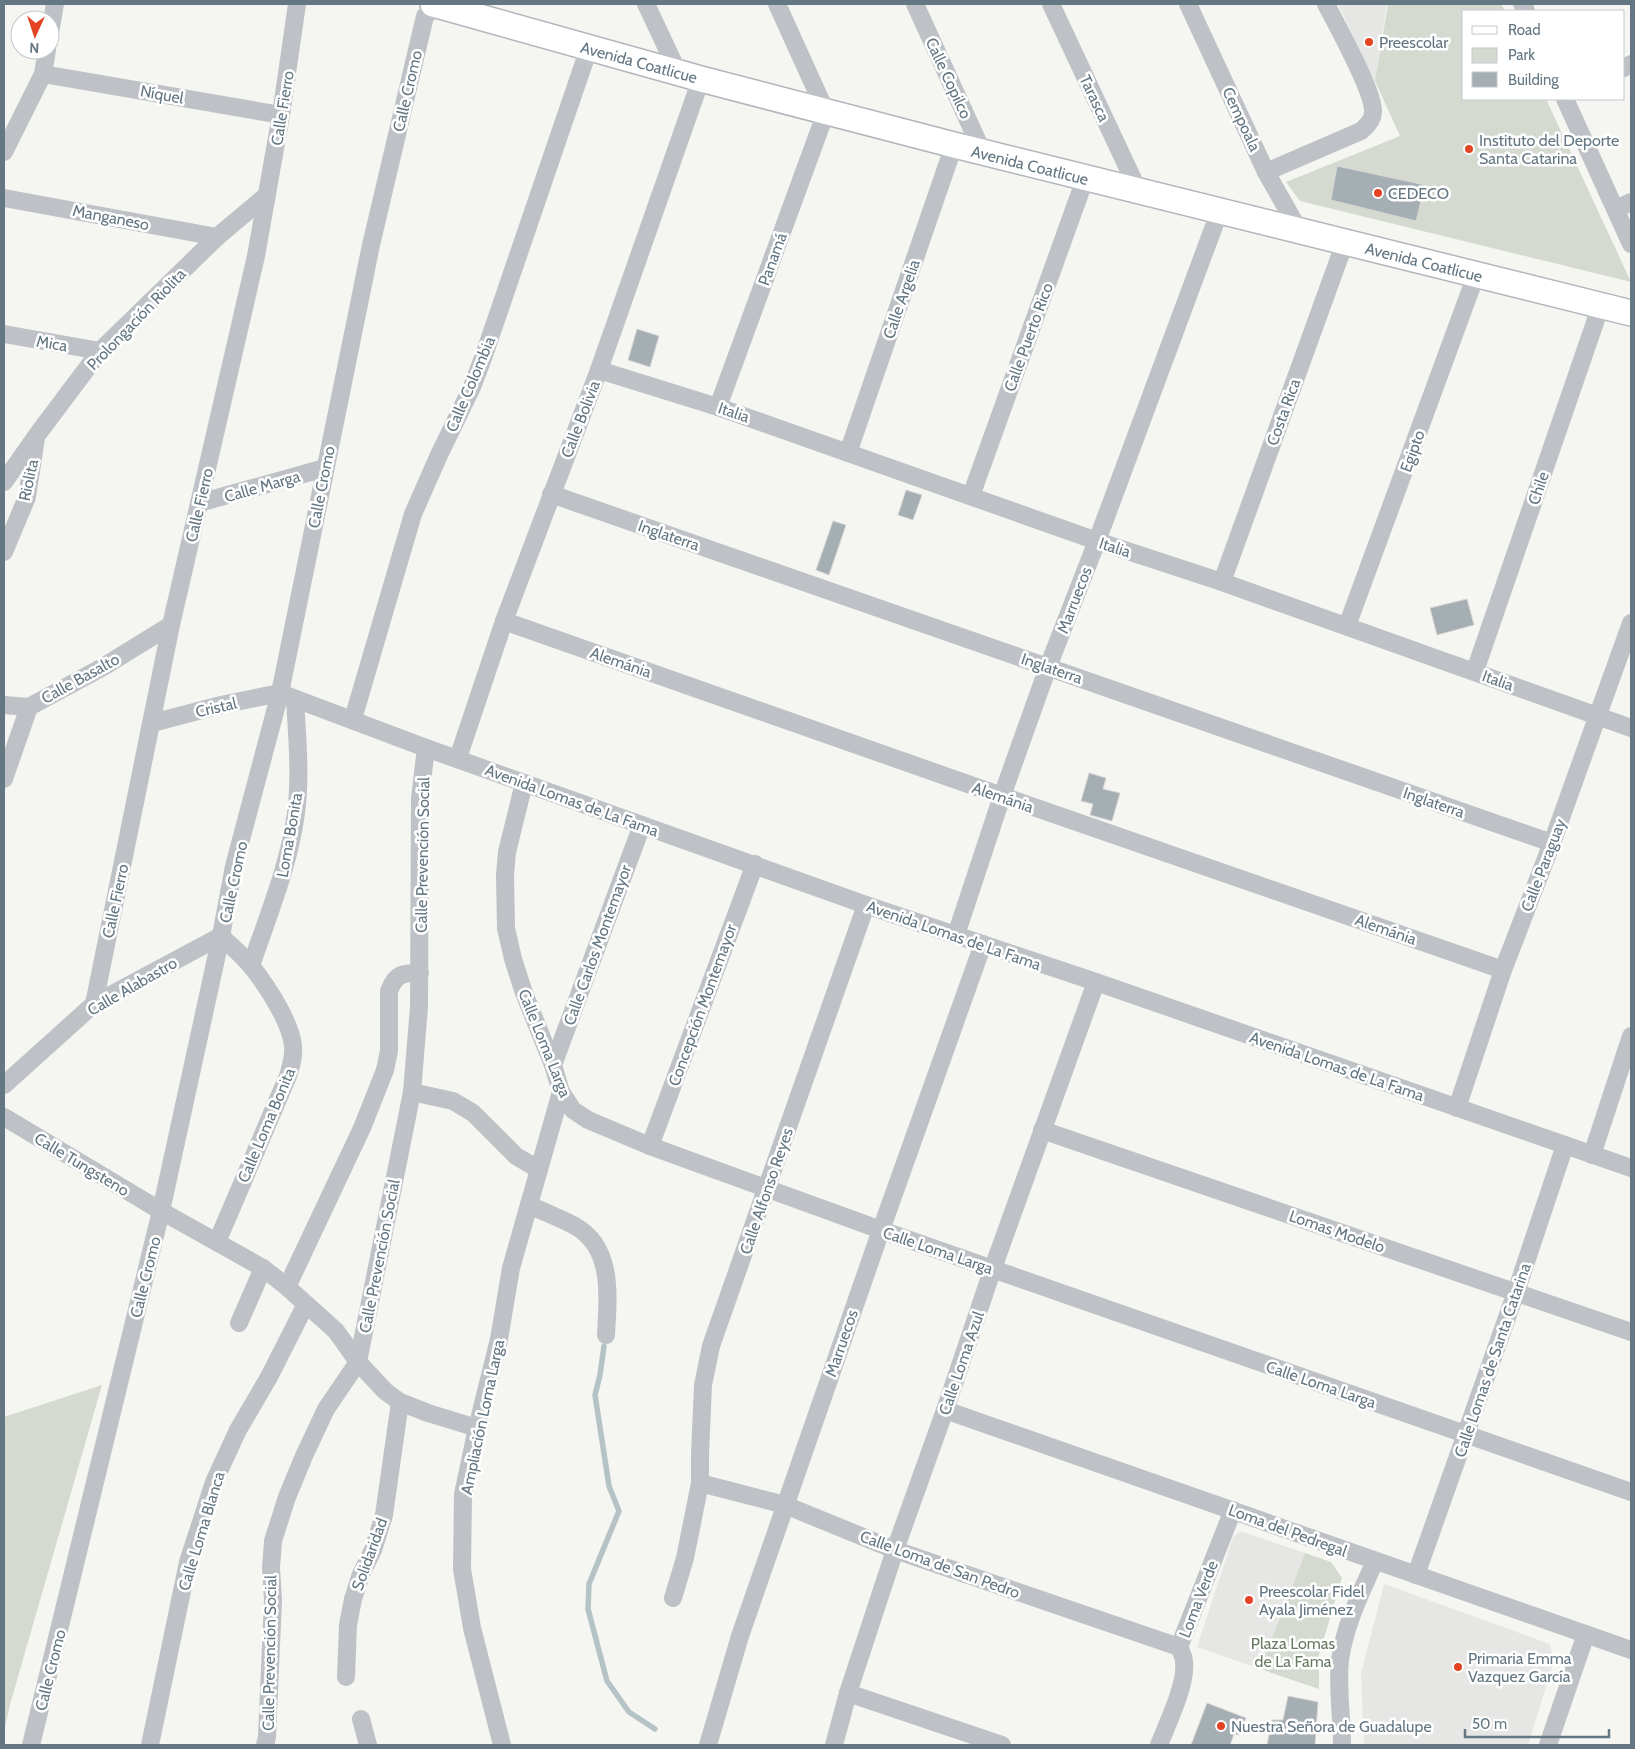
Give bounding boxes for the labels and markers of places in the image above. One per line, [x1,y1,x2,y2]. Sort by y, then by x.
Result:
place label: Preescolar [1379,33,1449,52]
marker: Preescolar [1363,36,1375,48]
place label: Instituto del Deporte Santa Catarina [1479,131,1619,168]
marker: Instituto del Deporte Santa Catarina [1463,143,1475,155]
place label: CEDECO [1388,184,1449,203]
marker: CEDECO [1372,187,1384,199]
place label: Preescolar Fidel Ayala Jiménez [1259,1582,1365,1619]
marker: Preescolar Fidel Ayala Jiménez [1243,1594,1255,1606]
place label: Primaria Emma Vazquez García [1468,1649,1572,1686]
marker: Primaria Emma Vazquez García [1452,1661,1464,1673]
place label: Nuestra Señora de Guadalupe [1231,1717,1432,1736]
marker: Nuestra Señora de Guadalupe [1215,1720,1227,1732]

